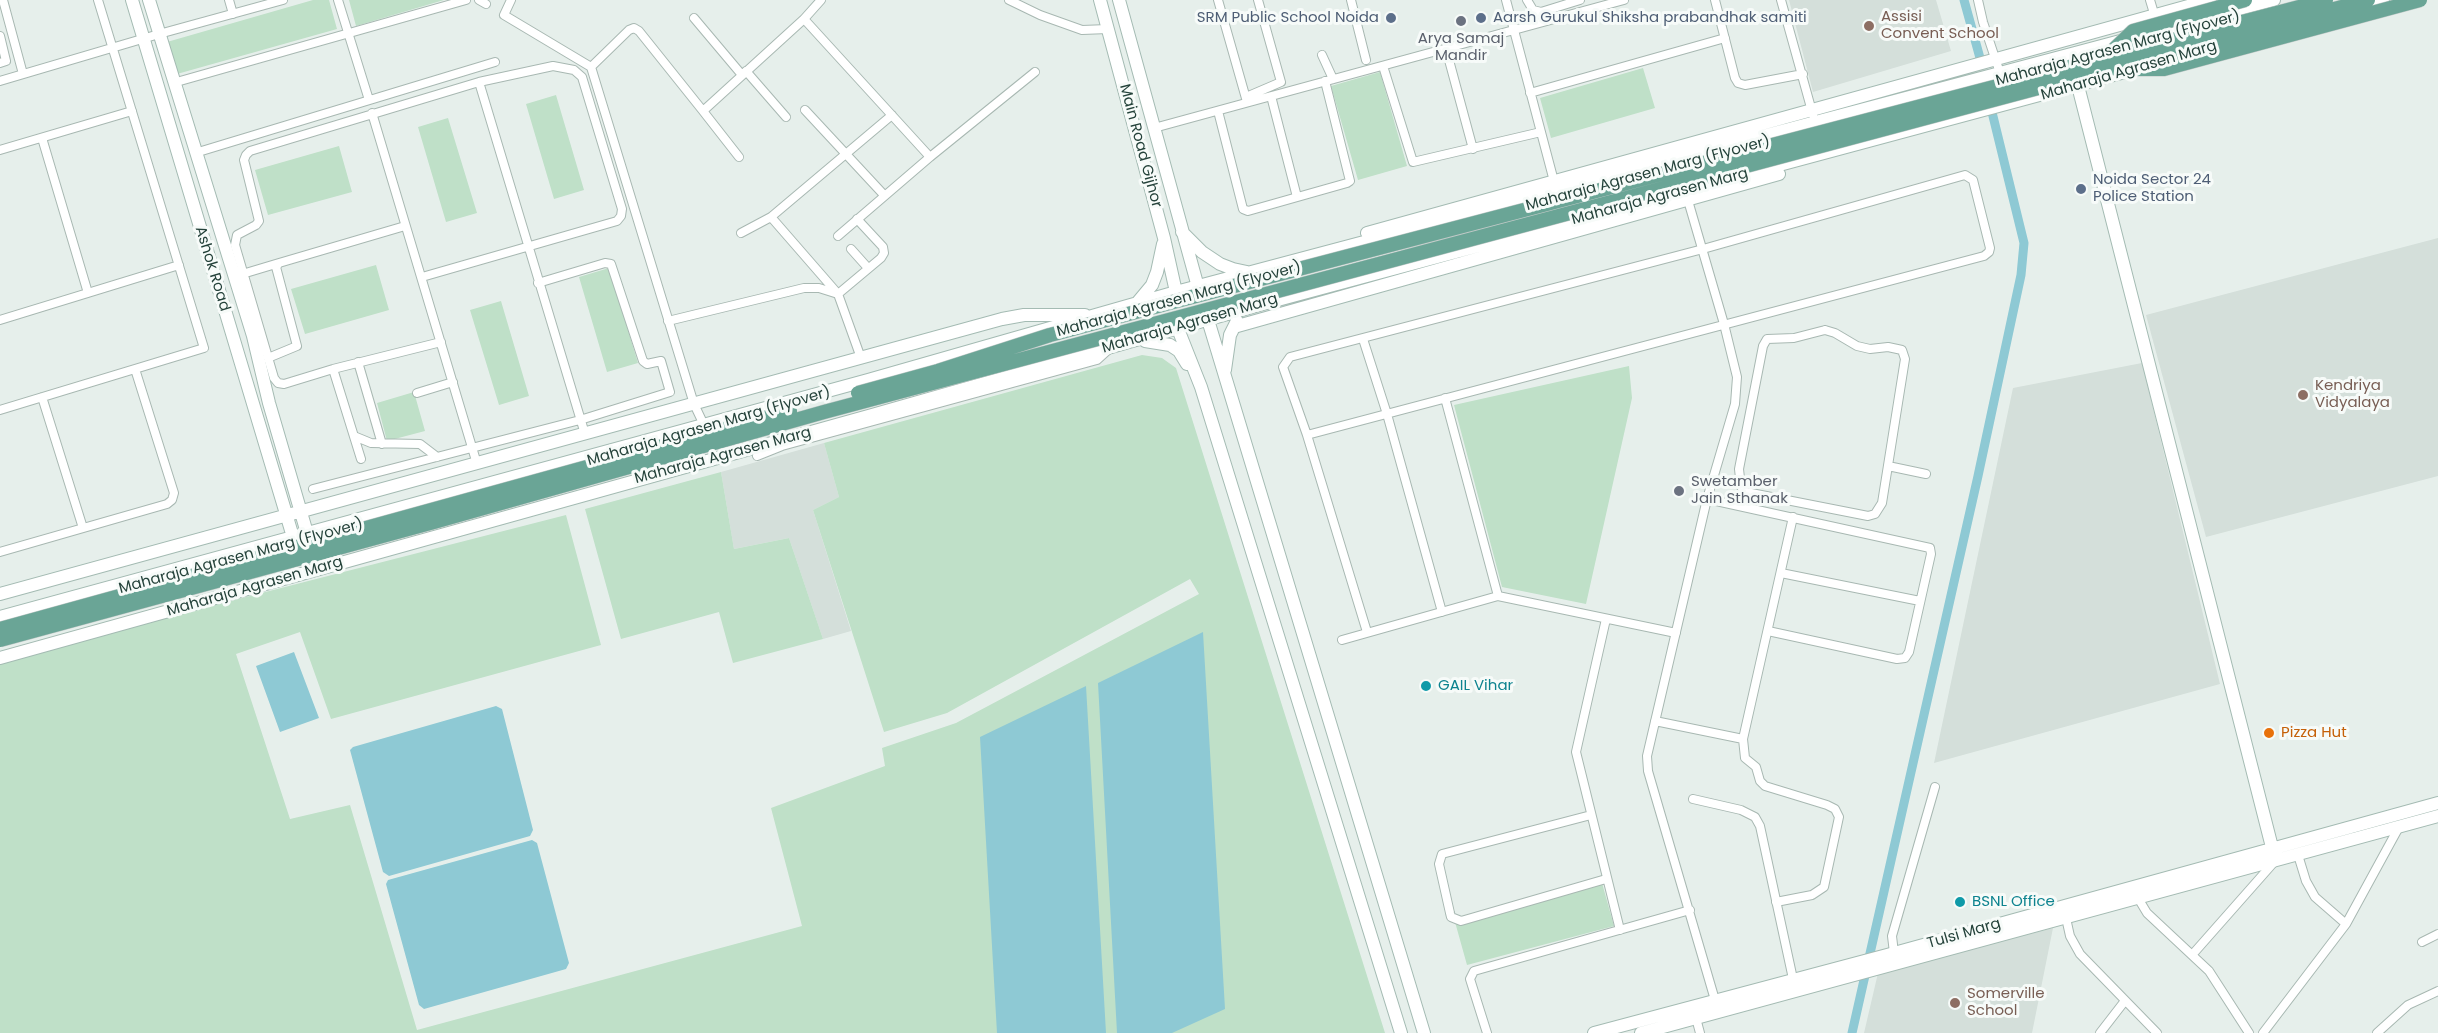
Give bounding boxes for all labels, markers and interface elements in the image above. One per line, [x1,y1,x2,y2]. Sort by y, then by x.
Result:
place label: Assisi Convent School [1881,8,1999,43]
street label: Maharaja Agrasen Marg (Flyover) [1994,8,2242,90]
place label: SRM Public School Noida [1197,9,1379,27]
place label: Aarsh Gurukul Shiksha prabandhak samiti [1493,9,1807,27]
marker: SRM Public School Noida [1384,11,1398,25]
marker: Aarsh Gurukul Shiksha prabandhak samiti [1474,11,1488,25]
marker: Arya Samaj Mandir [1454,14,1468,28]
marker: Assisi Convent School [1862,19,1876,33]
place label: Arya Samaj Mandir [1418,30,1504,65]
street label: Maharaja Agrasen Marg [2039,37,2219,105]
street label: Main Road Gijhor [1115,82,1165,210]
street label: Maharaja Agrasen Marg (Flyover) [1524,133,1772,215]
street label: Maharaja Agrasen Marg [1570,165,1750,229]
place label: Noida Sector 24 Police Station [2093,171,2211,206]
marker: Noida Sector 24 Police Station [2074,182,2088,196]
street label: Ashok Road [191,224,233,314]
street label: Maharaja Agrasen Marg (Flyover) [1055,259,1303,341]
street label: Maharaja Agrasen Marg [1100,290,1280,358]
place label: Kendriya Vidyalaya [2315,377,2390,412]
street label: Maharaja Agrasen Marg (Flyover) [585,384,833,470]
marker: Kendriya Vidyalaya [2296,388,2310,402]
street label: Maharaja Agrasen Marg [633,424,813,488]
place label: Swetamber Jain Sthanak [1691,473,1788,508]
marker: Swetamber Jain Sthanak [1672,484,1686,498]
street label: Maharaja Agrasen Marg (Flyover) [117,516,365,598]
street label: Maharaja Agrasen Marg [165,553,345,621]
place label: GAIL Vihar [1438,677,1513,695]
marker: GAIL Vihar [1419,679,1433,693]
place label: Pizza Hut [2281,724,2347,742]
marker: Pizza Hut [2262,726,2276,740]
place label: BSNL Office [1972,893,2055,911]
marker: BSNL Office [1953,895,1967,909]
street label: Tulsi Marg [1925,915,2003,953]
place label: Somerville School [1967,985,2045,1020]
marker: Somerville School [1948,996,1962,1010]

